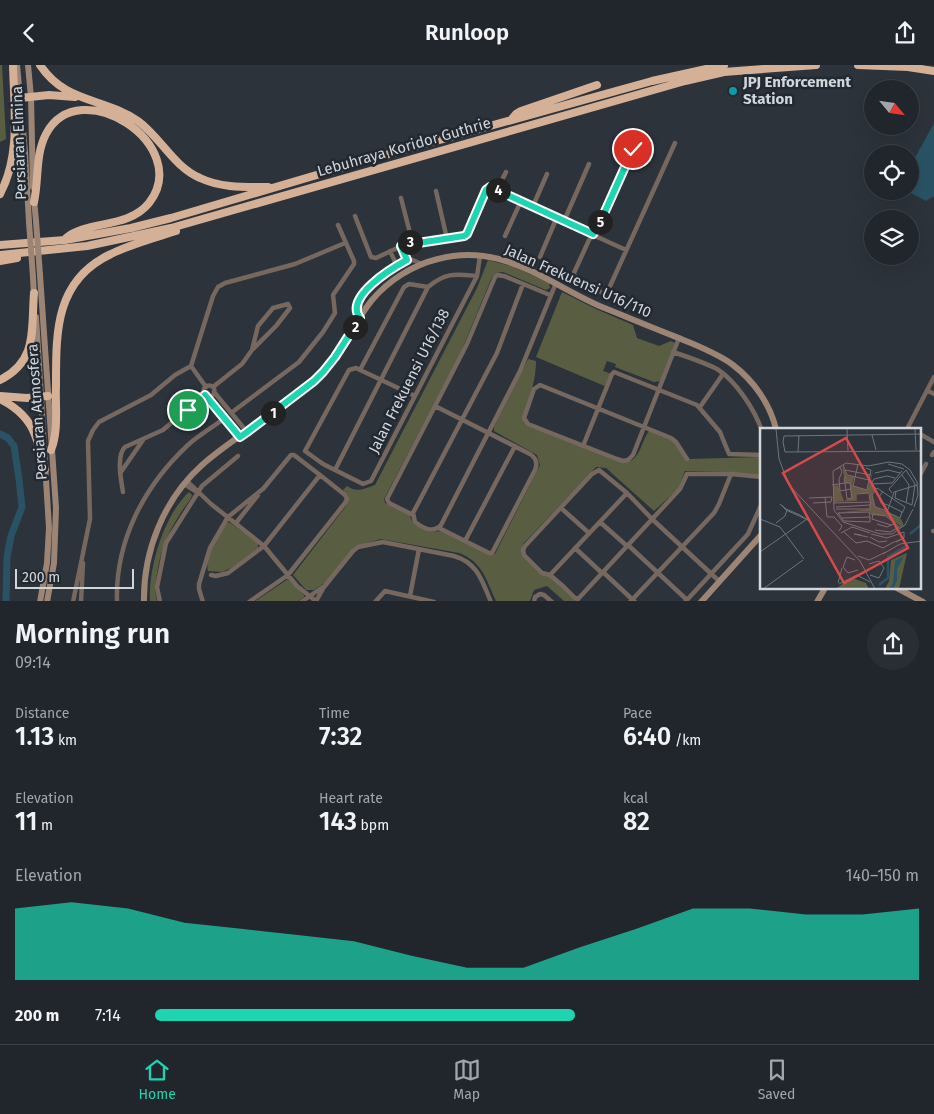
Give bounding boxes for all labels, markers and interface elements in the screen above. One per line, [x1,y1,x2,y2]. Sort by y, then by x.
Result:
icon: back [15,19,43,47]
text: Runloop [425,19,509,46]
icon: share [891,19,919,47]
place label: JPJ Enforcement Station [742,73,851,108]
north arrow [864,80,919,135]
map controls [864,80,919,265]
marker: JPJ Enforcement Station [727,85,739,97]
street label: Persiaran Elmina [8,86,30,200]
street label: Lebuhraya Koridor Guthrie [315,114,493,180]
pin [612,128,654,170]
icon: check [619,135,647,163]
button: locate [864,145,919,200]
pin: 4 [486,177,510,203]
text: 4 [495,182,502,199]
pin: 5 [588,209,612,235]
button: layers [864,210,919,265]
text: 5 [597,214,604,231]
pin: 3 [398,229,422,255]
text: 3 [407,234,414,251]
street label: Jalan Frekuensi U16/110 [502,240,654,322]
street label: Jalan Frekuensi U16/138 [365,306,453,456]
pin: 2 [342,315,368,339]
text: 2 [352,319,359,336]
street label: Persiaran Atmosfera [23,343,51,481]
pin [167,389,209,431]
icon: arrive [174,396,202,424]
pin: 1 [260,401,286,425]
text: 1 [270,405,277,422]
inset map [760,428,922,589]
scale bar [15,567,134,590]
text: 200 m [22,569,60,586]
text: Morning run [15,617,170,650]
button: share [867,618,919,670]
text: 09:14 [15,653,51,672]
text: Distance [15,705,69,722]
text: Time [319,705,350,722]
text: Pace [623,705,652,722]
text: 1.13 [15,722,54,752]
text: 7:32 [319,722,362,752]
text: 6:40 [623,722,671,752]
text: km [54,732,77,749]
text: /km [671,732,701,749]
text: Elevation [15,790,74,807]
text: Heart rate [319,790,383,807]
text: kcal [623,790,648,807]
text: 11 [15,807,37,837]
text: 143 [319,807,357,837]
text: 82 [623,807,650,837]
text: m [37,817,53,834]
text: bpm [357,817,389,834]
text: Elevation [15,866,82,885]
text: 140–150 m [846,866,919,885]
text: 200 m [15,1006,59,1025]
text: 7:14 [95,1006,121,1025]
tab: Home [138,1056,176,1103]
tab: Map [453,1056,481,1103]
tab: Saved [758,1056,796,1103]

